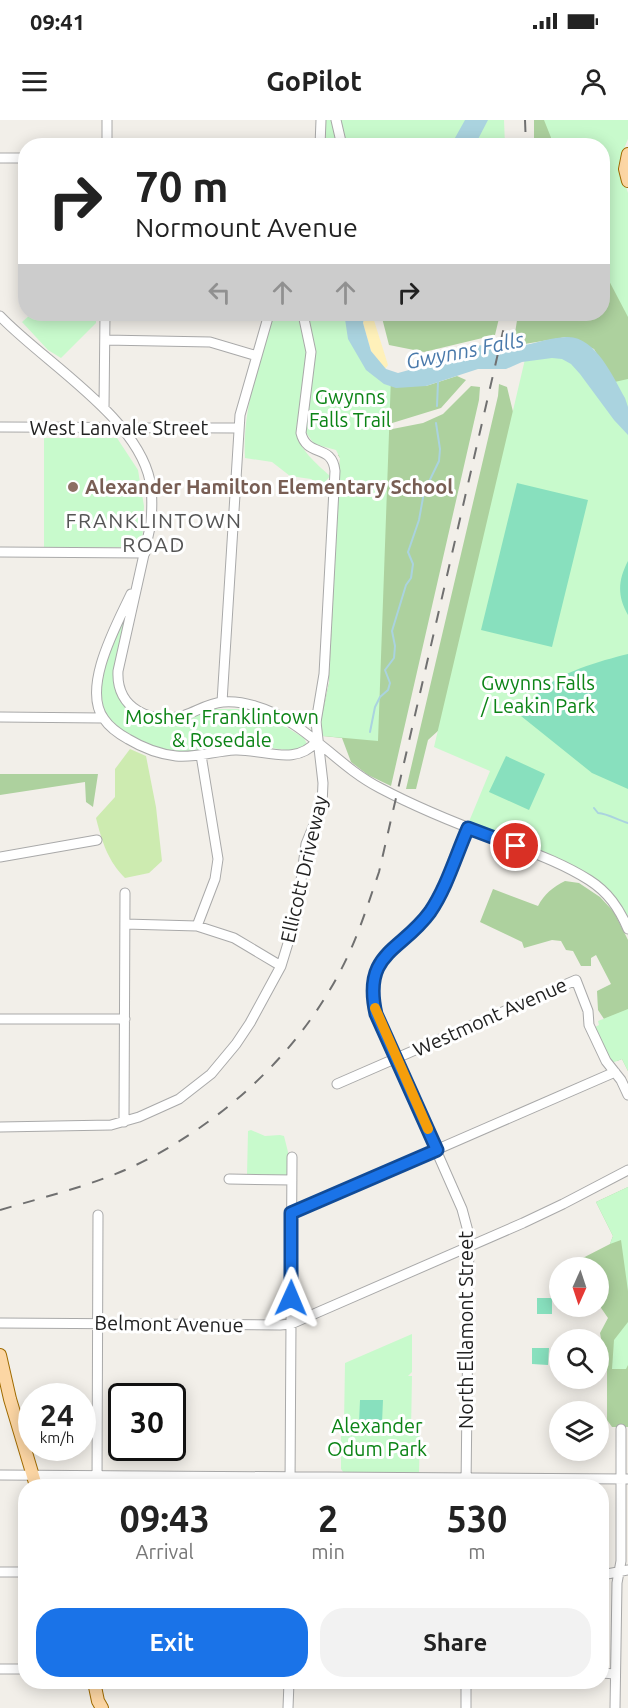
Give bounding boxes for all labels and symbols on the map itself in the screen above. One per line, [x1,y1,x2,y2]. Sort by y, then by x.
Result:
water label: Gwynns Falls [404,327,526,373]
park label: Gwynns Falls Trail [309,385,391,431]
street label: West Lanvale Street [30,416,209,439]
place label: Alexander Hamilton Elementary School [85,475,453,498]
marker: Alexander Hamilton Elementary School [66,480,80,494]
district label: FRANKLINTOWN ROAD [65,508,243,556]
park label: Gwynns Falls / Leakin Park [480,671,595,717]
park label: Mosher, Franklintown & Rosedale [125,705,319,751]
street label: Ellicott Driveway [275,793,332,945]
pin [490,820,541,871]
street label: Westmont Avenue [409,972,570,1061]
street label: North Ellamont Street [454,1231,477,1429]
north arrow [549,1257,609,1317]
position arrow [259,1266,323,1330]
street label: Belmont Avenue [94,1311,244,1336]
speed limit sign: 30 [108,1383,186,1461]
park label: Alexander Odum Park [327,1414,427,1460]

